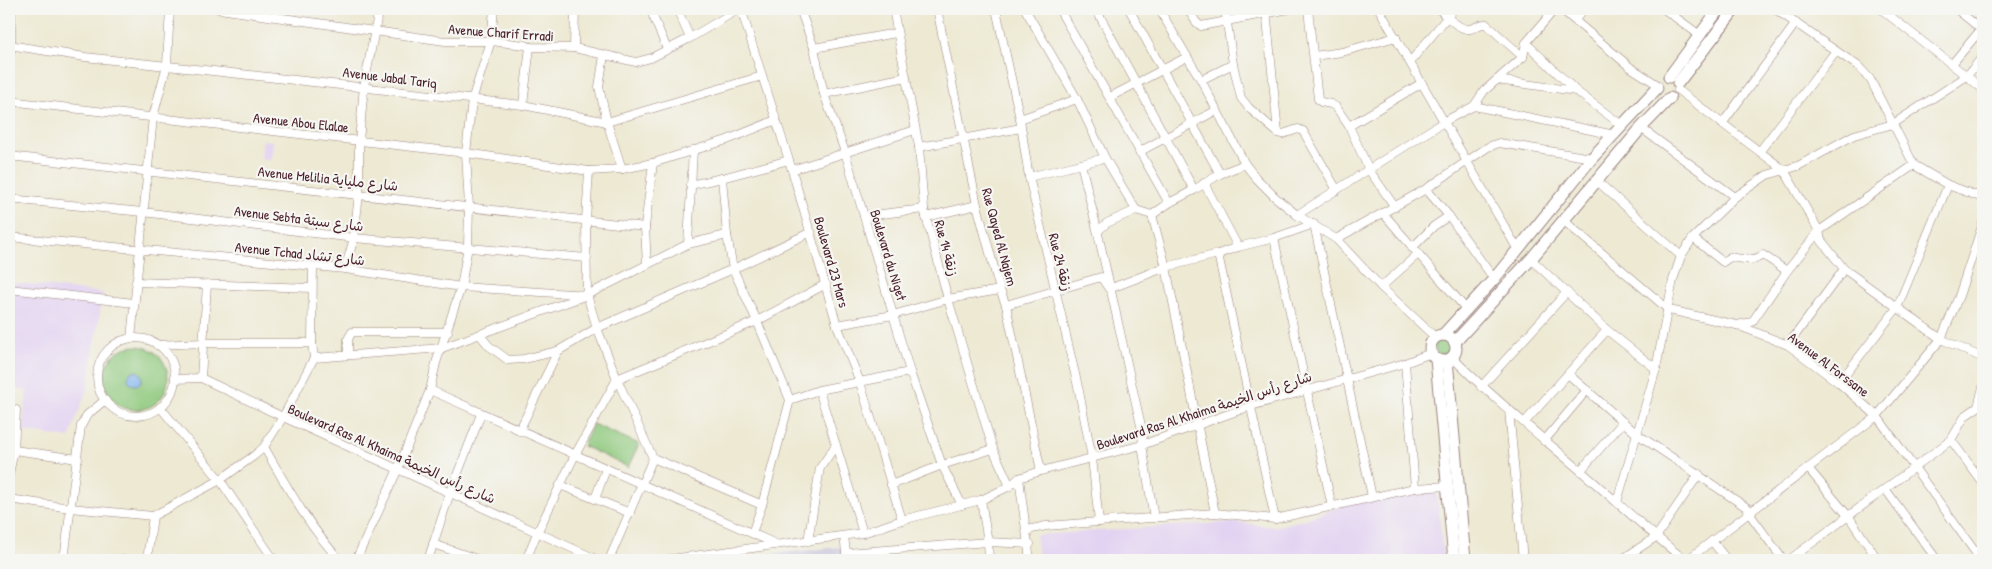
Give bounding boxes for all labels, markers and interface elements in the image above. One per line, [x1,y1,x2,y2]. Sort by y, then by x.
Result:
street label: Avenue Charif Erradi [448,19,554,45]
street label: Avenue Jabal Tariq [342,62,439,93]
street label: Avenue Abou Elalae [252,108,350,137]
street label: Avenue Melilia شارع ملياية [257,161,399,196]
street label: Rue Qayed Al Najem [977,186,1022,288]
street label: Avenue Sebta شارع سبتة [233,201,365,236]
street label: Boulevard du Niget [865,207,912,303]
street label: Boulevard 23 Mars [810,214,854,310]
street label: Rue 14 زنقة [930,218,964,278]
street label: Rue 24 زنقة [1045,231,1077,293]
street label: Avenue Tchad شارع تشاد [234,237,366,270]
street label: Avenue Al Forssane [1785,327,1874,401]
street label: Boulevard Ras Al Khaima شارع رأس الخيمة [1094,366,1314,455]
street label: Boulevard Ras Al Khaima شارع رأس الخيمة [285,399,499,508]

